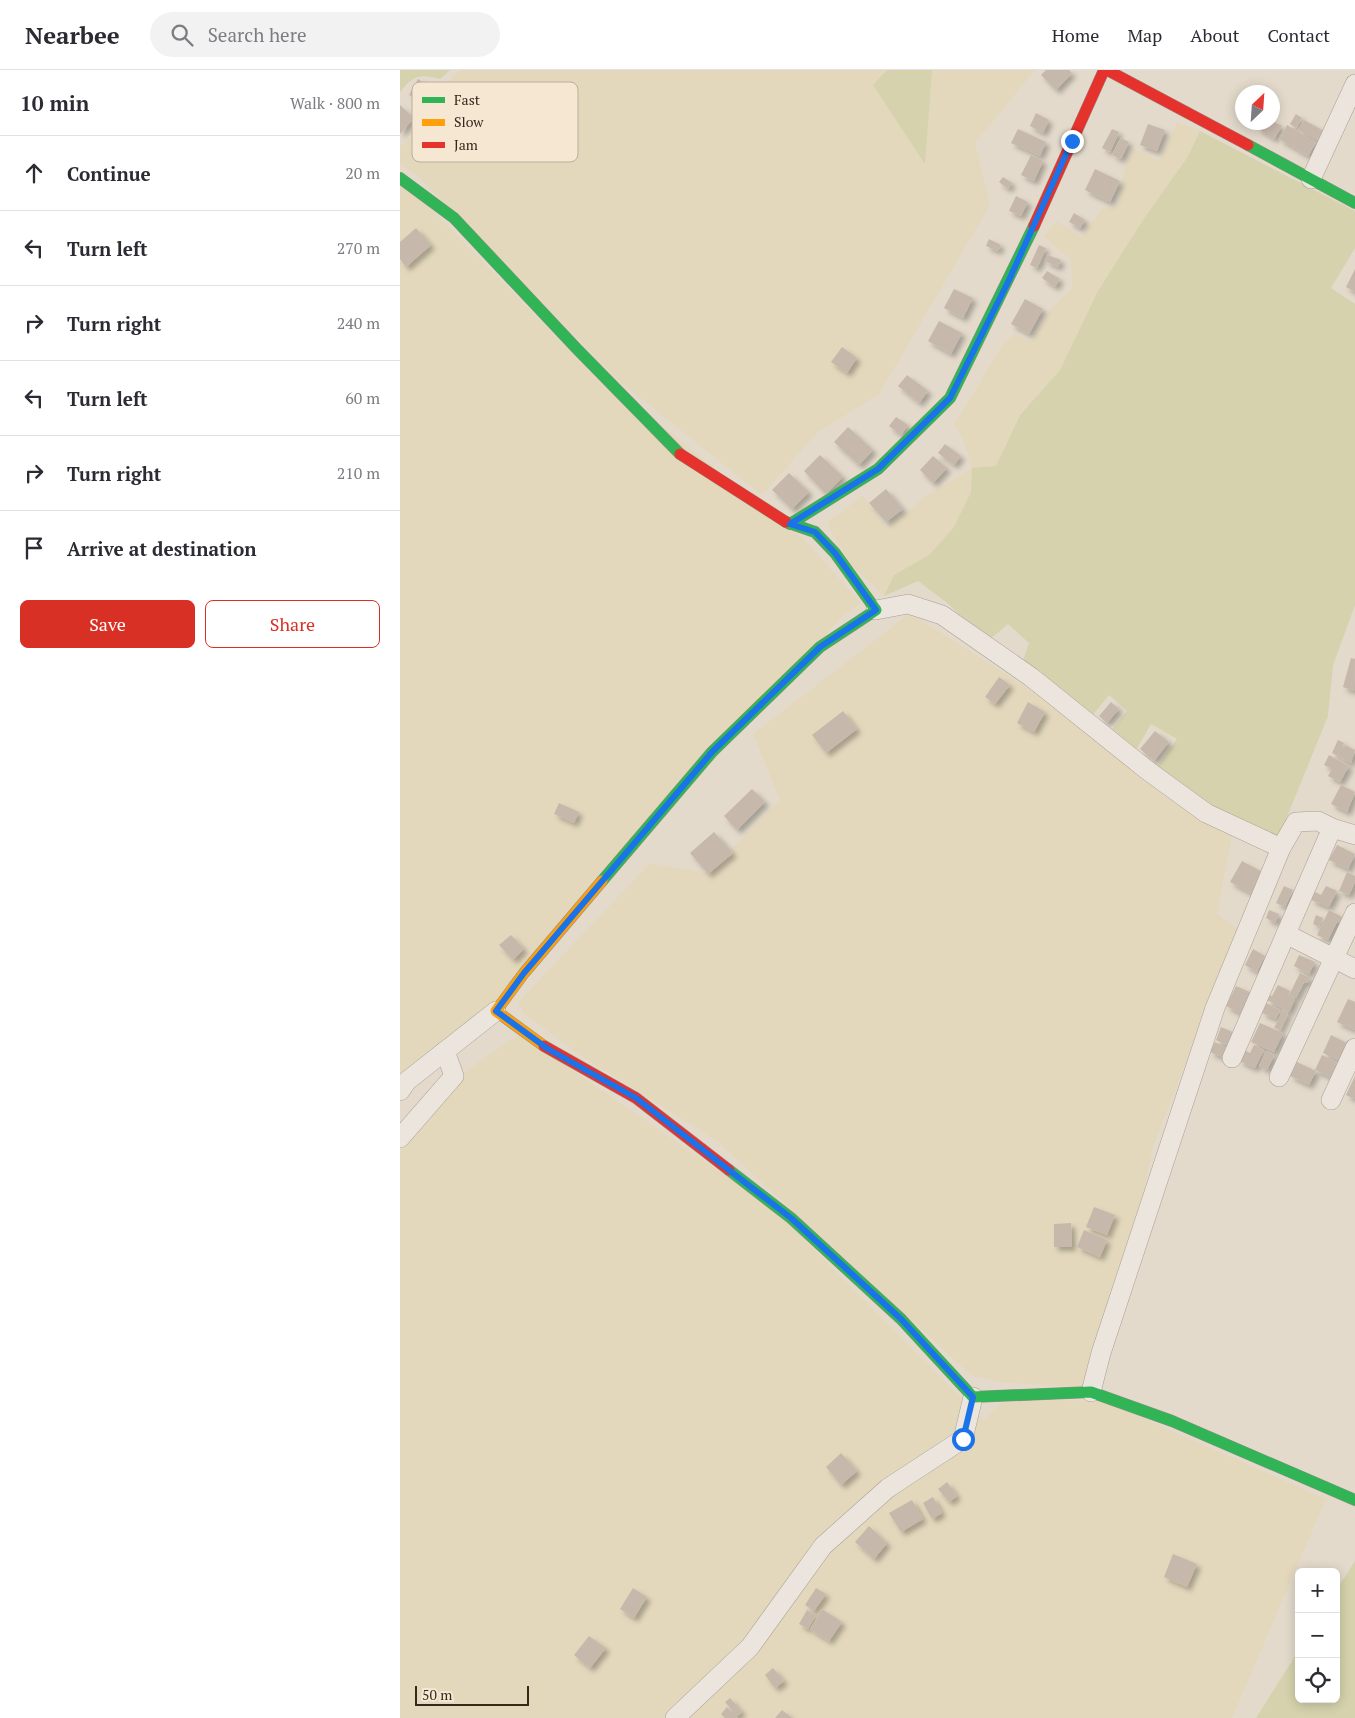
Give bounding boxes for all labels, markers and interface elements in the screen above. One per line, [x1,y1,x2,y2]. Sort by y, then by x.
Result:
search box [150,12,500,57]
text: Nearbee [25,19,120,51]
icon: search [168,21,196,49]
text: Search here [208,22,307,47]
text: Home [1052,23,1099,47]
text: Map [1127,23,1162,47]
text: About [1190,23,1239,47]
text: Contact [1267,23,1330,47]
legend [412,82,578,162]
north arrow [1235,85,1280,130]
text: 10 min [20,89,89,117]
text: Fast [454,90,481,109]
text: Walk · 800 m [290,92,380,114]
text: Slow [454,112,484,131]
route end [1061,130,1084,153]
text: Jam [454,135,478,154]
icon: ahead [20,159,48,187]
text: Continue [67,161,151,186]
text: 20 m [345,162,380,184]
icon: left [20,234,48,262]
text: Turn left [67,236,148,261]
text: 270 m [337,237,380,259]
icon: right [20,309,48,337]
text: Turn right [67,311,161,336]
text: 240 m [337,312,380,334]
icon: left [20,384,48,412]
text: Turn left [67,386,148,411]
text: 60 m [345,387,380,409]
icon: right [20,459,48,487]
text: Turn right [67,461,161,486]
text: 210 m [337,462,380,484]
icon: arrive [20,534,48,562]
text: Arrive at destination [67,536,256,561]
button: Save [20,600,195,648]
button: Share [205,600,380,648]
route start [952,1428,975,1451]
map controls [1295,1568,1340,1703]
button: + [1295,1568,1340,1613]
button: − [1295,1613,1340,1658]
button: locate [1295,1658,1340,1703]
scale bar [415,1683,529,1706]
text: 50 m [422,1685,452,1704]

